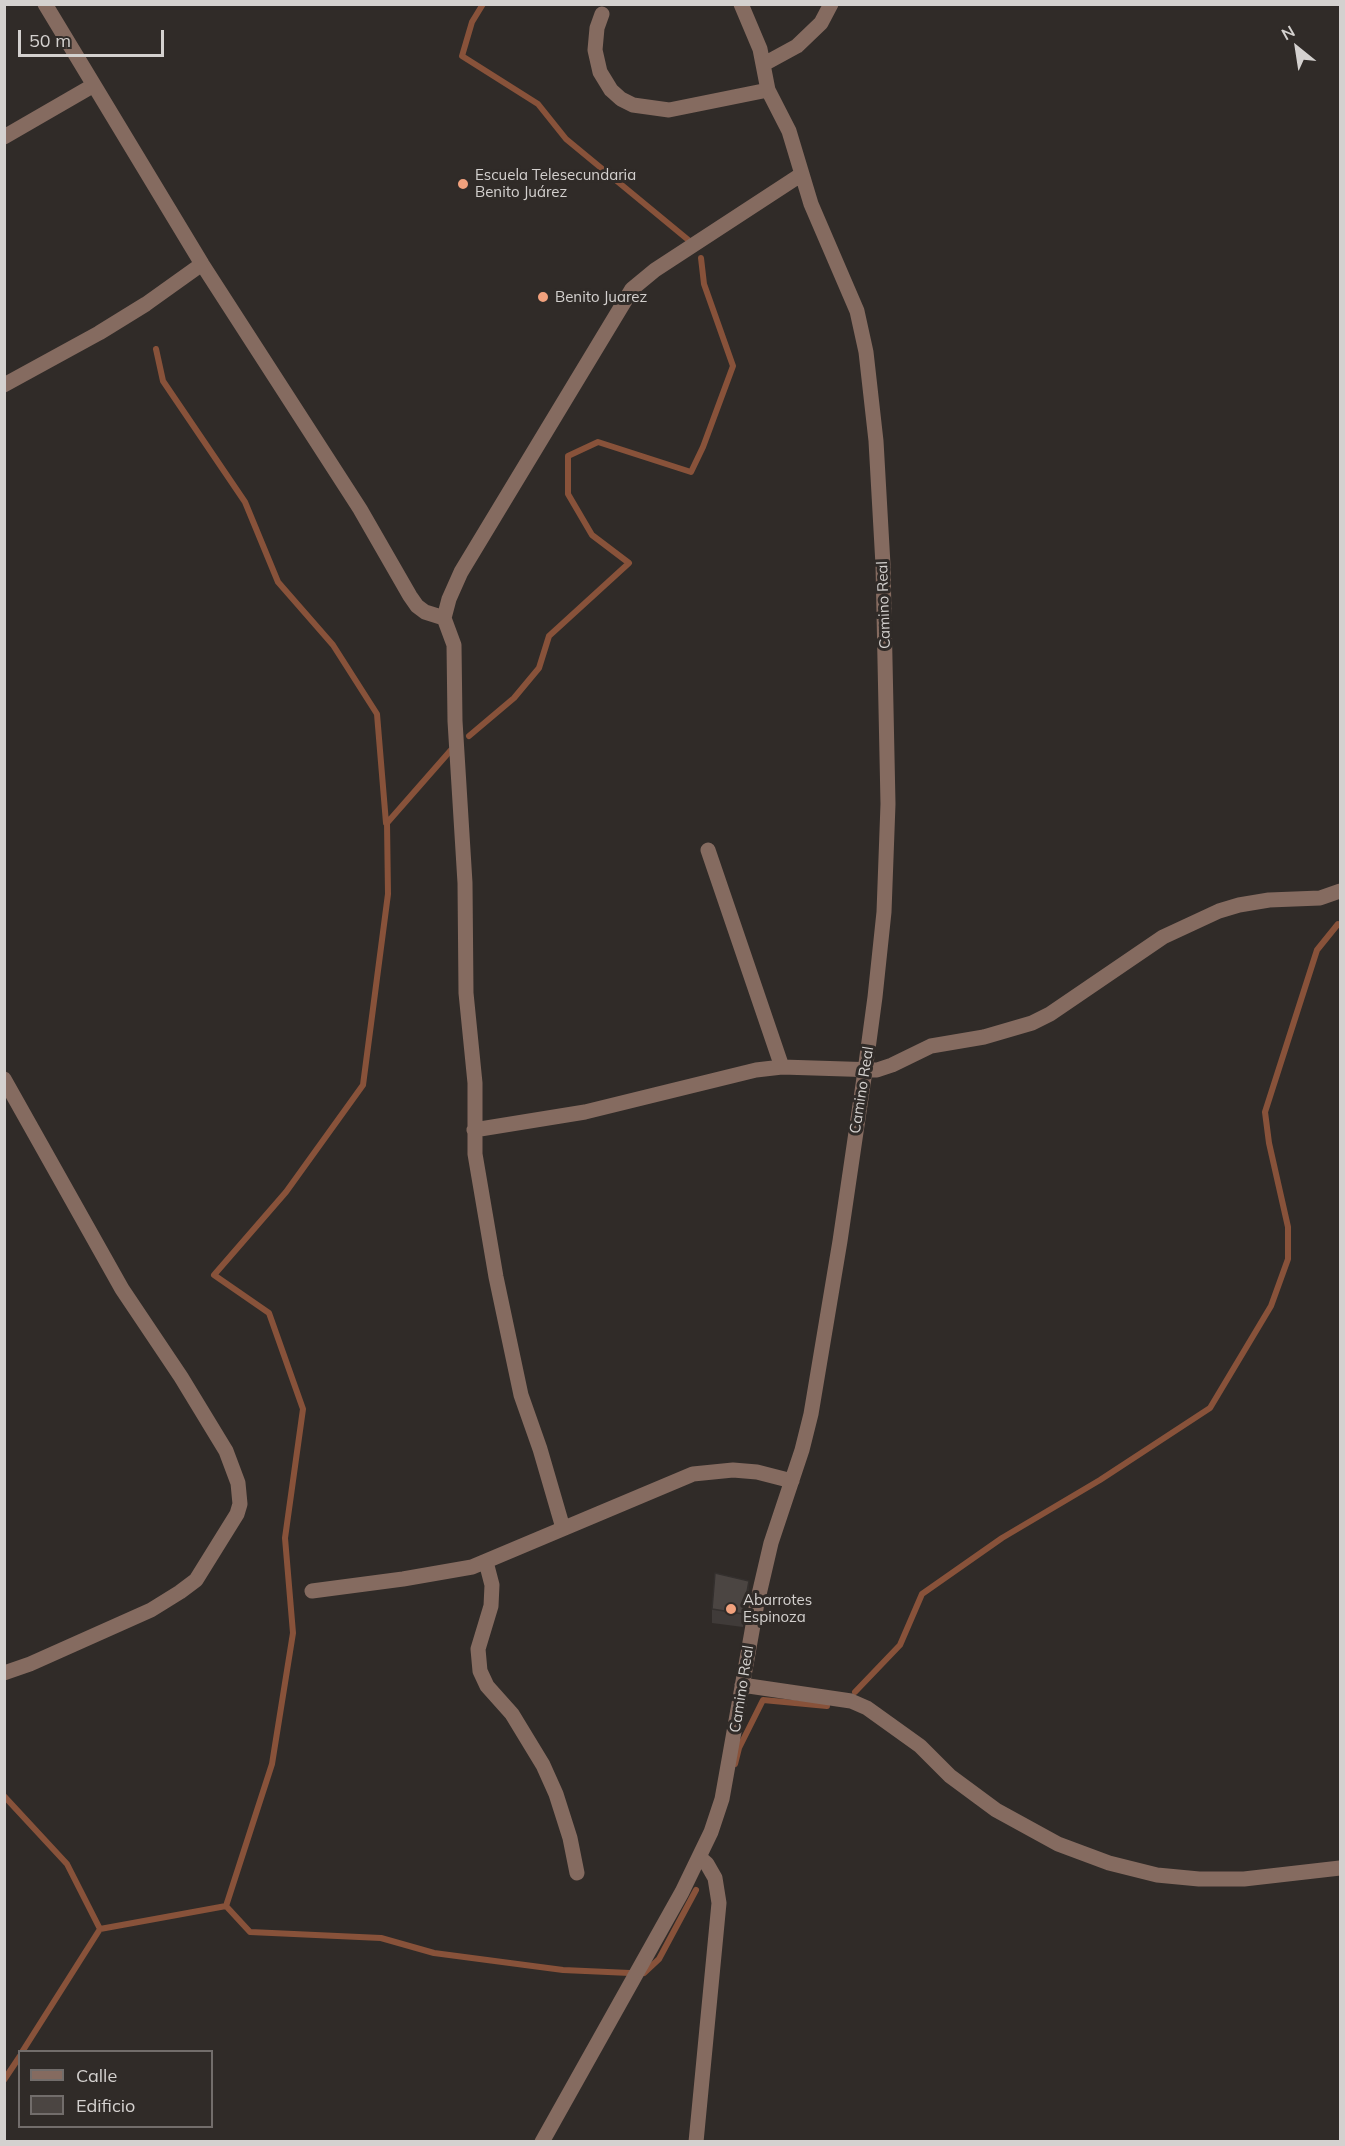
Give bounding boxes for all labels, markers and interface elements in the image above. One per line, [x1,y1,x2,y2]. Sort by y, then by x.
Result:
scale bar [21,18,166,56]
north arrow [1267,18,1327,78]
text: N [1278,21,1298,44]
text: 50 m [29,29,71,52]
place label: Escuela Telesecundaria Benito Juárez [475,166,636,201]
marker: Escuela Telesecundaria Benito Juárez [456,177,470,191]
place label: Benito Juarez [555,288,647,306]
marker: Benito Juarez [536,290,550,304]
street label: Camino Real [873,561,895,649]
street label: Camino Real [846,1045,878,1135]
place label: Abarrotes Espinoza [743,1591,812,1626]
marker: Abarrotes Espinoza [724,1602,738,1616]
street label: Camino Real [726,1644,758,1734]
legend [18,2050,213,2128]
text: Calle [76,2064,117,2087]
text: Edificio [76,2094,135,2117]

